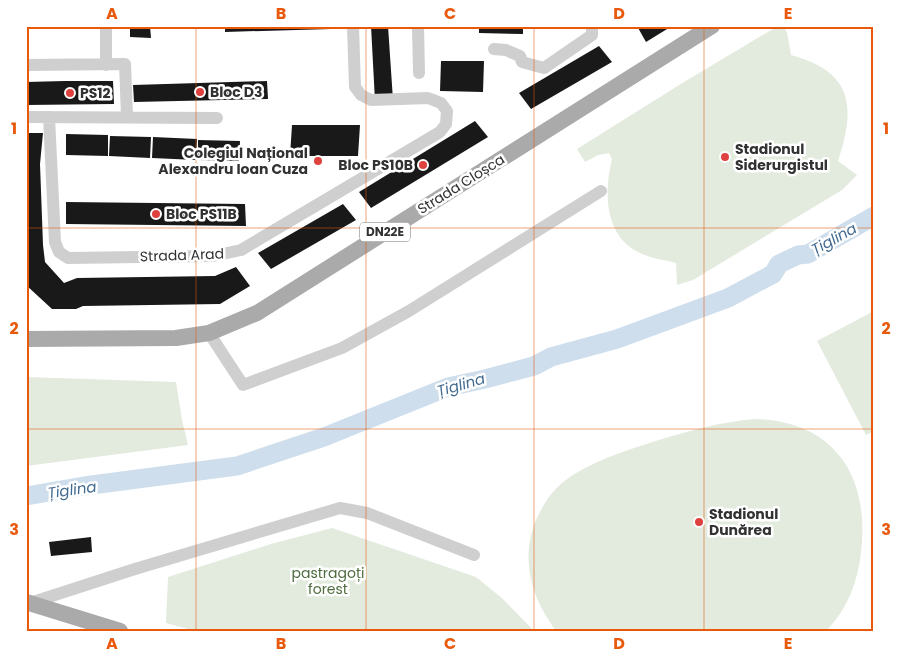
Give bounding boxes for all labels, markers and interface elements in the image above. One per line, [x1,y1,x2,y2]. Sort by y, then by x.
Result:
text: A [106,2,118,25]
text: B [276,2,286,25]
text: C [444,2,456,25]
text: D [613,2,625,25]
text: E [784,2,792,25]
place label: Bloc D3 [210,82,262,102]
place label: PS12 [80,83,111,103]
marker: Bloc D3 [194,86,206,98]
marker: PS12 [64,87,76,99]
text: 1 [11,117,17,140]
text: 1 [883,117,889,140]
place label: Stadionul Siderurgistul [735,139,828,175]
place label: Colegiul Național Alexandru Ioan Cuza [158,143,308,179]
street label: Strada Cloșca [414,149,508,219]
marker: Stadionul Siderurgistul [719,151,731,163]
marker: Colegiul Național Alexandru Ioan Cuza [312,155,324,167]
place label: Bloc PS10B [338,155,413,175]
marker: Bloc PS10B [417,159,429,171]
place label: Bloc PS11B [166,204,237,224]
marker: Bloc PS11B [150,208,162,220]
water label: Țiglina [807,217,860,260]
road number: DN22E [360,222,410,242]
street label: Strada Arad [140,244,224,266]
text: 2 [9,317,19,340]
text: 2 [881,317,891,340]
water label: Țiglina [434,368,487,401]
water label: Țiglina [46,476,98,503]
place label: Stadionul Dunărea [709,504,778,540]
marker: Stadionul Dunărea [693,516,705,528]
text: 3 [9,518,19,541]
text: 3 [881,518,891,541]
park label: pastragoți forest [292,563,364,599]
text: A [106,632,118,655]
text: B [276,632,286,655]
text: C [444,632,456,655]
text: D [613,632,625,655]
text: E [784,632,792,655]

